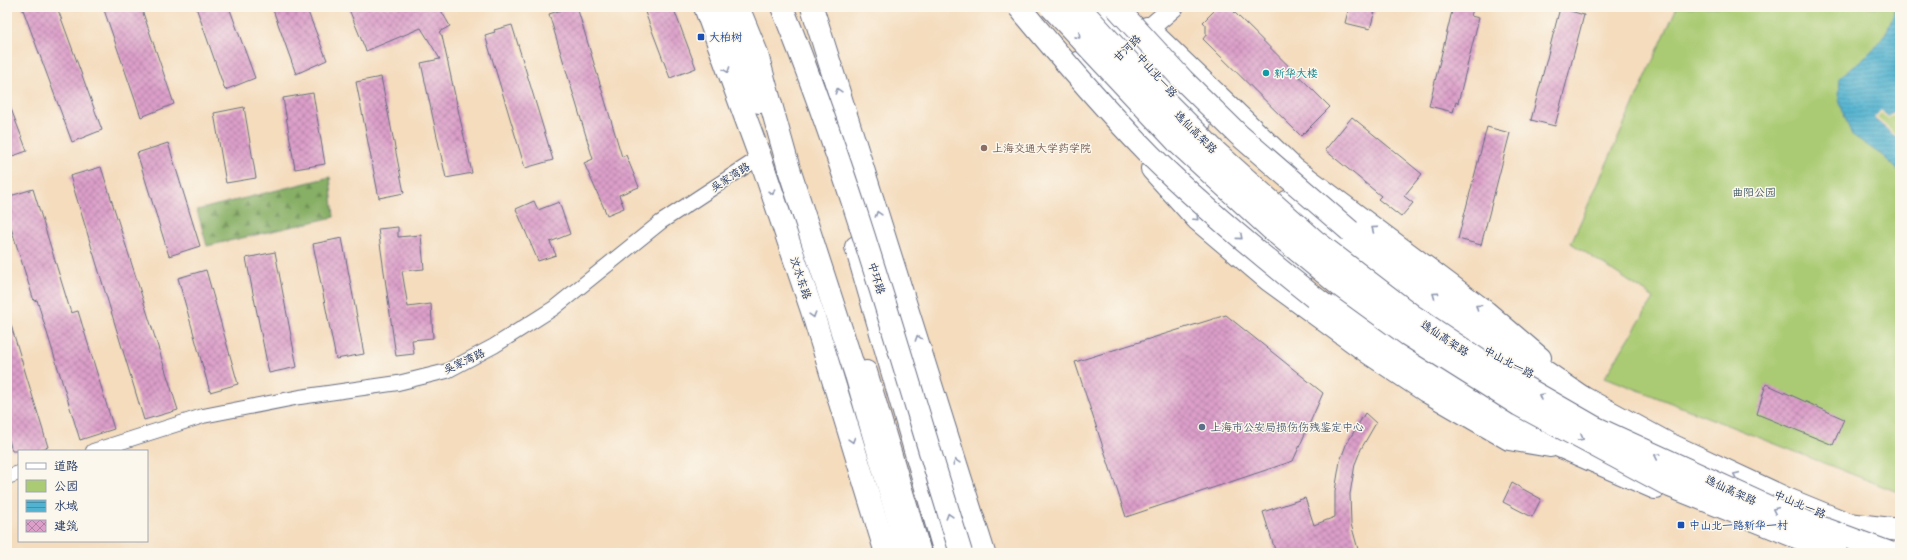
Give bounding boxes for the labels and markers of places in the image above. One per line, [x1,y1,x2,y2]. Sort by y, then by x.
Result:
place label: 大柏树 [709,31,742,44]
marker: 大柏树 [696,32,706,42]
place label: 新华大楼 [1274,67,1318,80]
marker: 新华大楼 [1261,68,1271,78]
place label: 上海交通大学药学院 [992,142,1091,155]
marker: 上海交通大学药学院 [979,143,989,153]
place label: 上海市公安局损伤伤残鉴定中心 [1210,421,1364,434]
marker: 上海市公安局损伤伤残鉴定中心 [1197,422,1207,432]
place label: 中山北一路新华一村 [1689,519,1788,532]
marker: 中山北一路新华一村 [1676,520,1686,530]

